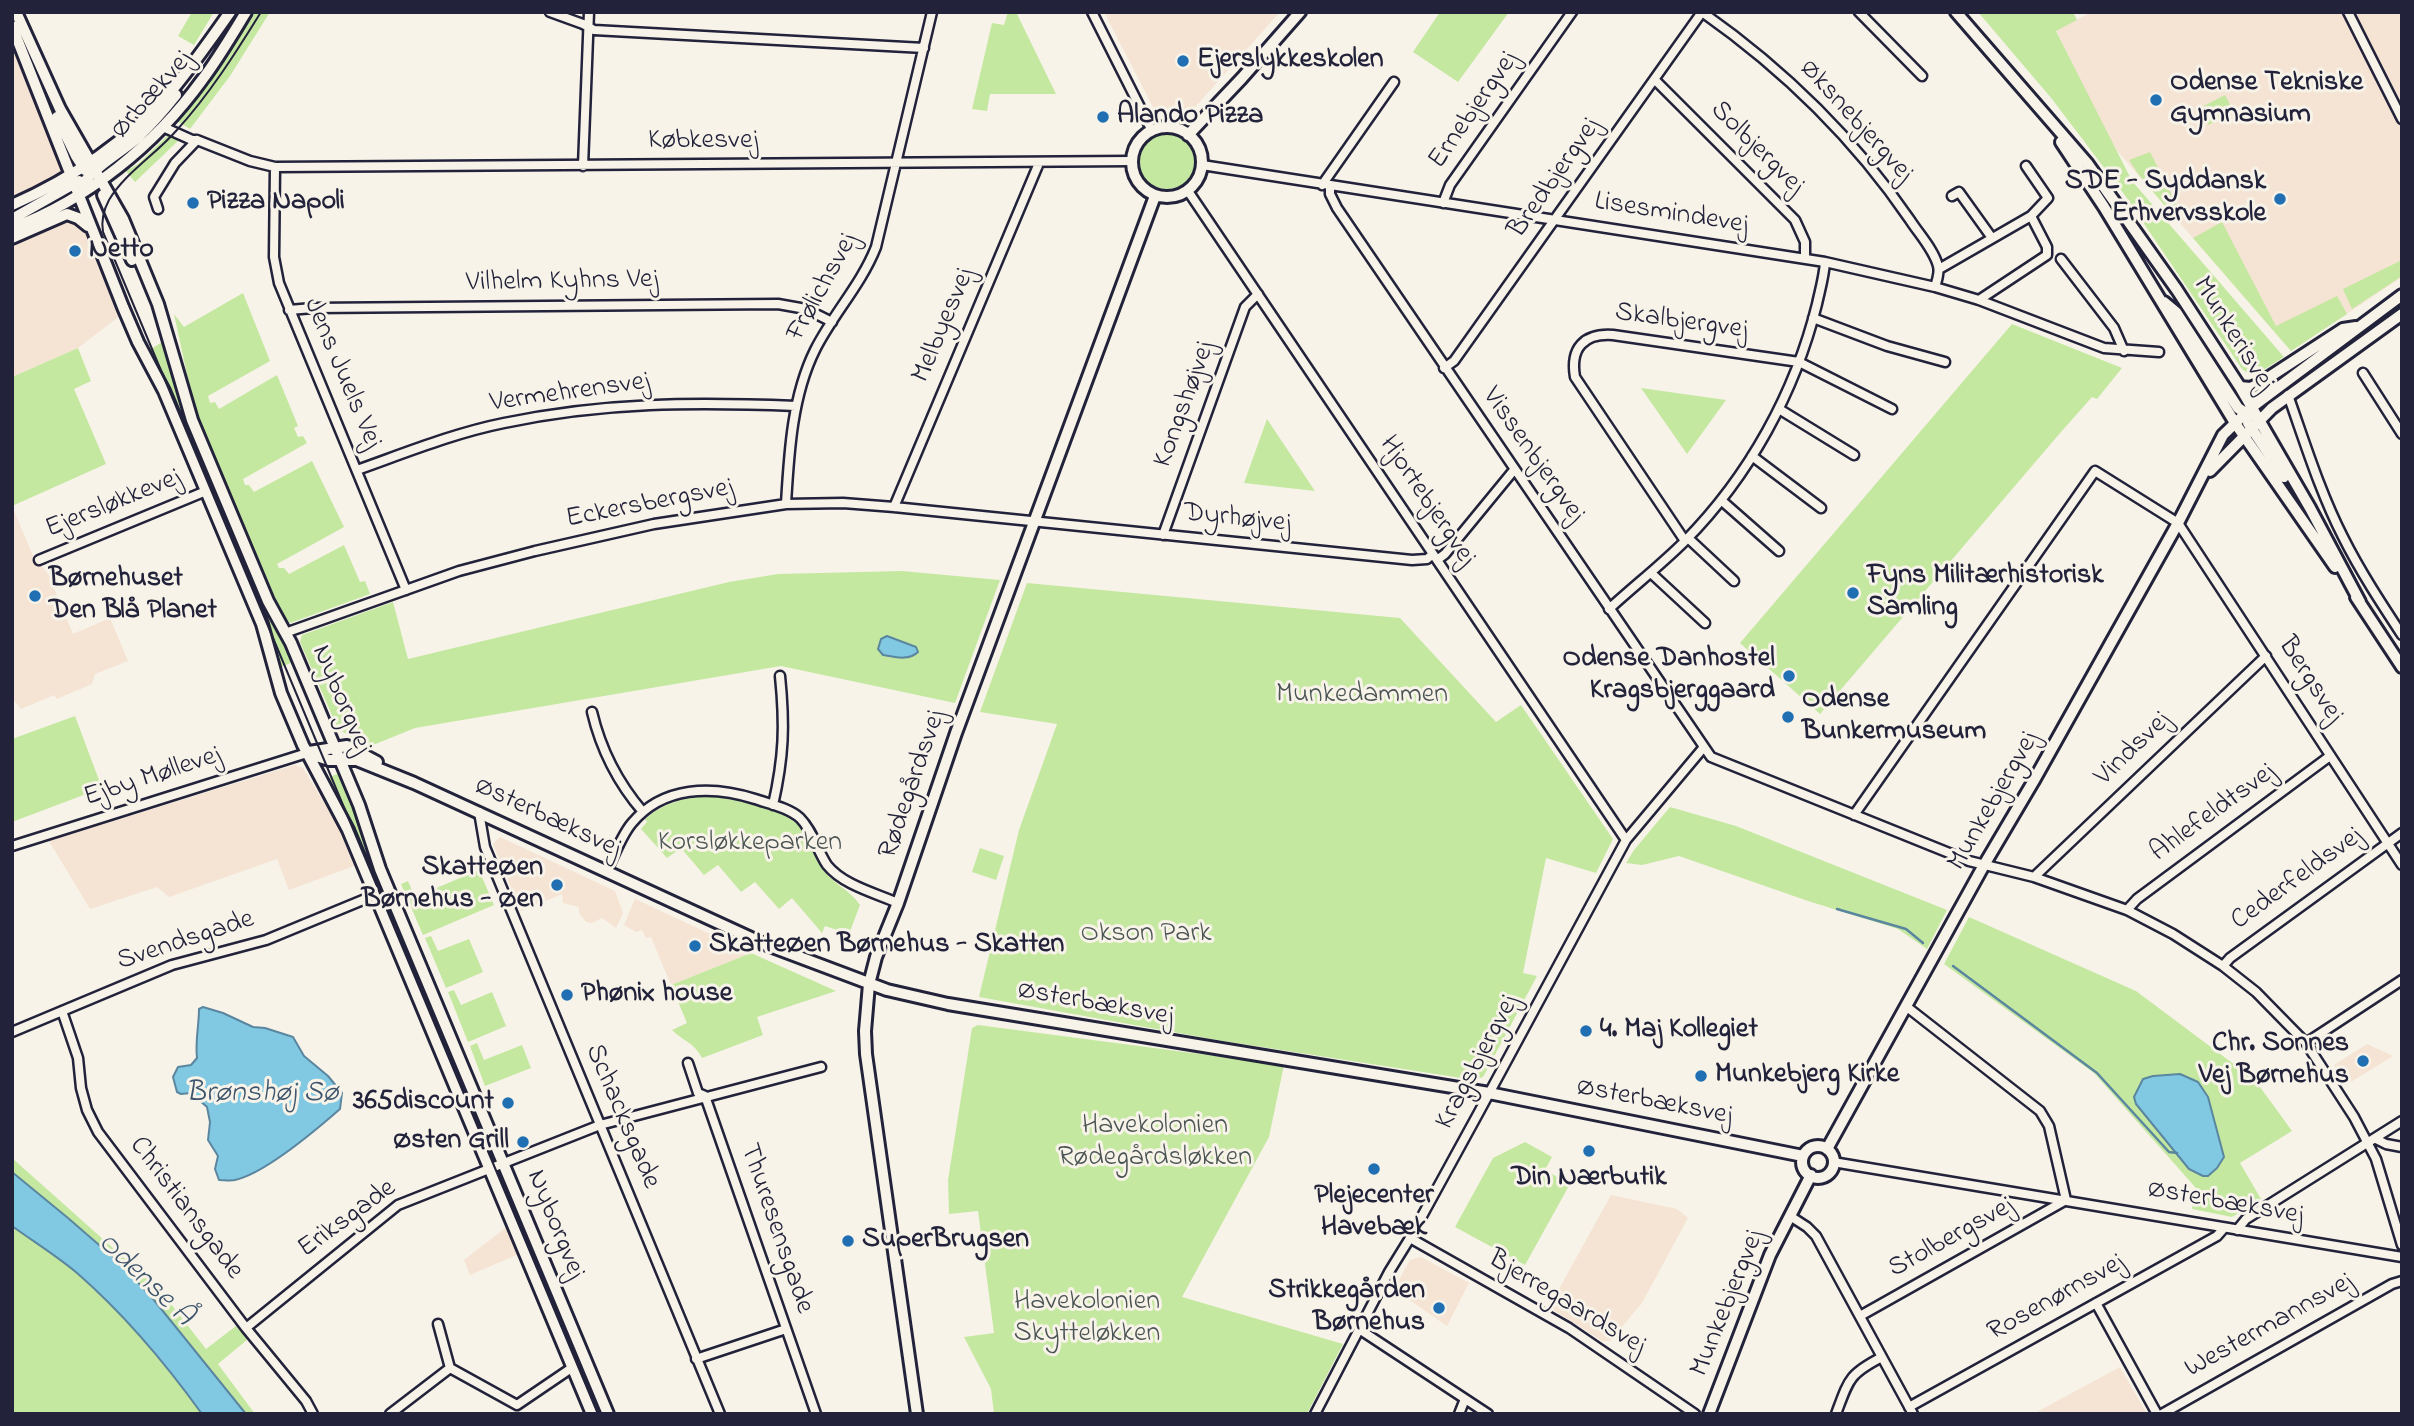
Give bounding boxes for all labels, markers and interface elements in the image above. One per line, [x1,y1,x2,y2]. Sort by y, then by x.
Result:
place label: Ejerslykkeskolen [1197,44,1384,78]
street label: Ørbækvej [105,45,201,147]
street label: Ernebjergvej [1422,46,1528,176]
marker: Ejerslykkeskolen [1175,53,1191,69]
street label: Øksnebjergvej [1791,53,1919,191]
place label: Odense Tekniske Gymnasium [2170,67,2363,133]
marker: Odense Tekniske Gymnasium [2148,92,2164,108]
street label: Solbjergvej [1702,95,1810,203]
place label: Alando Pizza [1117,100,1263,134]
marker: Alando Pizza [1095,109,1111,125]
street label: Bredbjergvej [1502,112,1610,246]
street label: Købkesvej [648,125,758,159]
place label: SDE - Syddansk Erhvervsskole [2065,166,2266,232]
place label: Pizza Napoli [207,186,345,220]
street label: Lisesmindevej [1592,186,1750,244]
marker: SDE - Syddansk Erhvervsskole [2272,191,2288,207]
marker: Pizza Napoli [185,195,201,211]
street label: Frølichsvej [781,228,867,348]
place label: Netto [89,234,154,268]
marker: Netto [67,243,83,259]
street label: Melbyesvej [906,264,984,388]
street label: Vilhelm Kyhns Vej [466,265,658,301]
street label: Munkerisvej [2183,271,2281,399]
street label: Jens Juels Vej [294,293,388,455]
street label: Skalbjergvej [1613,297,1749,349]
street label: Kongshøjvej [1148,337,1224,473]
street label: Vermehrensvej [488,366,652,422]
street label: Vissenbjergvej [1473,382,1591,530]
street label: Hjortebjergvej [1370,430,1482,574]
street label: Ejersløkkevej [41,463,187,547]
street label: Eckersbergsvej [563,472,737,538]
street label: Dyrhøjvej [1182,498,1292,542]
place label: Fyns Militærhistorisk Samling [1867,560,2104,626]
place label: Børnehuset Den Blå Planet [49,563,217,629]
marker: Fyns Militærhistorisk Samling [1845,585,1861,601]
marker: Børnehuset Den Blå Planet [27,588,43,604]
street label: Bergsvej [2269,631,2349,731]
street label: Nyborgvej [302,641,378,759]
place label: Odense Danhostel Kragsbjerggaard [1562,643,1775,709]
marker: Odense Danhostel Kragsbjerggaard [1781,668,1797,684]
park label: Munkedammen [1276,679,1448,713]
place label: Odense Bunkermuseum [1802,684,1986,750]
street label: Rødegårdsvej [873,706,955,864]
street label: Vindsvej [2089,706,2179,794]
marker: Odense Bunkermuseum [1780,709,1796,725]
street label: Munkebjergvej [1942,726,2048,878]
street label: Ejby Møllevej [80,740,226,816]
street label: Ahlefeldtsvej [2145,757,2283,871]
street label: Østerbæksvej [468,770,626,868]
street label: Cederfeldsvej [2225,821,2371,939]
park label: Korsløkkeparken [658,827,842,861]
place label: SkatteØen Børnehus - Øen [362,852,543,918]
marker: SkatteØen Børnehus - Øen [549,877,565,893]
street label: Svendsgade [113,904,259,980]
park label: Okson Park [1081,918,1211,952]
place label: SkatteØen Børnehus - Skatten [709,929,1064,963]
marker: SkatteØen Børnehus - Skatten [687,938,703,954]
street label: Østerbæksvej [1014,975,1176,1035]
place label: Phønix house [581,978,732,1012]
marker: Phønix house [559,987,575,1003]
street label: Kragsbjergvej [1430,990,1528,1136]
place label: 4. Maj Kollegiet [1600,1014,1758,1048]
marker: 4. Maj Kollegiet [1578,1023,1594,1039]
place label: Chr. Sonnes Vej Børnehus [2199,1028,2349,1094]
street label: Schacksgade [575,1040,667,1194]
marker: Chr. Sonnes Vej Børnehus [2355,1053,2371,1069]
place label: Munkebjerg Kirke [1715,1059,1899,1093]
marker: Munkebjerg Kirke [1693,1068,1709,1084]
street label: Østerbæksvej [1573,1071,1735,1135]
water label: Brønshøj Sø [186,1077,338,1113]
place label: 365discount [353,1086,494,1120]
marker: 365discount [500,1095,516,1111]
park label: Havekolonien Rødegårdsløkken [1058,1110,1252,1176]
place label: Østen Grill [393,1125,509,1159]
street label: Christiansgade [120,1131,250,1287]
marker: Østen Grill [515,1134,531,1150]
street label: Thuresensgade [730,1140,820,1318]
marker: Din Nærbutik [1581,1143,1597,1159]
marker: Plejecenter Havebæk [1366,1161,1382,1177]
place label: Din Nærbutik [1511,1162,1667,1196]
street label: Nyborgvej [517,1165,591,1285]
street label: Eriksgade [292,1173,404,1267]
street label: Østerbæksvej [2144,1174,2306,1234]
place label: Plejecenter Havebæk [1314,1180,1434,1246]
street label: Stolbergsvej [1883,1191,2021,1287]
place label: SuperBrugsen [862,1224,1029,1258]
street label: Munkebjergvej [1684,1226,1774,1382]
water label: Odense Å [89,1227,199,1335]
marker: SuperBrugsen [840,1233,856,1249]
street label: Bjerregaardsvej [1481,1244,1651,1364]
street label: Rosenørnsvej [1983,1248,2131,1350]
street label: Westermannsvej [2180,1267,2360,1387]
place label: Strikkegården Børnehus [1268,1275,1425,1341]
park label: Havekolonien Skytteløkken [1014,1286,1160,1352]
marker: Strikkegården Børnehus [1431,1300,1447,1316]

